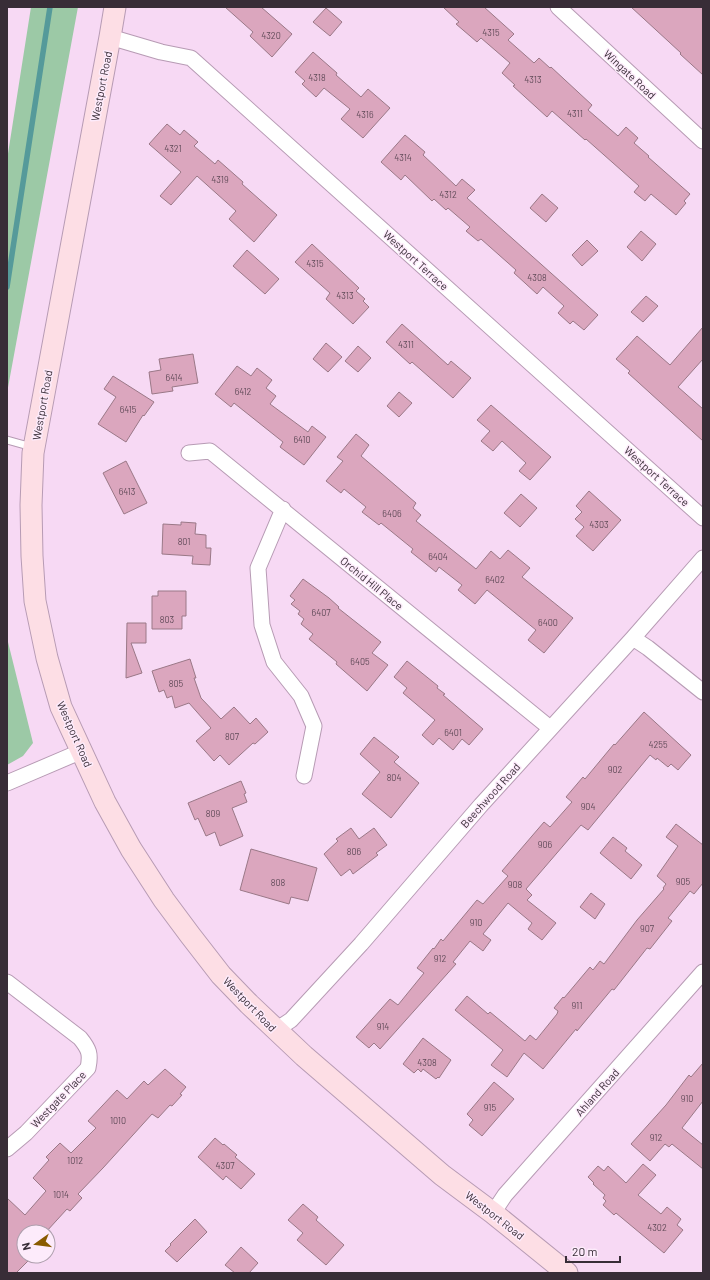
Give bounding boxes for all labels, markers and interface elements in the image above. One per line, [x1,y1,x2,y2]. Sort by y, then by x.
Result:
house number: 4315 [482,27,500,38]
house number: 4320 [261,30,281,41]
street label: Wingate Road [601,47,659,101]
street label: Westport Road [88,50,114,122]
house number: 4318 [308,72,326,83]
house number: 4313 [524,74,542,85]
house number: 4311 [567,108,583,119]
house number: 4316 [356,109,374,120]
house number: 4321 [164,143,182,154]
house number: 4314 [394,152,412,163]
house number: 4319 [211,174,229,185]
house number: 4312 [439,189,457,200]
street label: Westport Terrace [381,227,451,293]
house number: 4315 [306,258,324,269]
house number: 4308 [527,272,547,283]
house number: 4313 [336,290,354,301]
house number: 4311 [398,339,414,350]
street label: Westport Road [29,369,55,441]
house number: 6414 [166,372,182,383]
house number: 6412 [235,386,252,397]
house number: 6415 [120,404,137,415]
house number: 6410 [293,434,311,445]
street label: Westport Terrace [622,443,692,509]
house number: 6413 [119,486,136,497]
house number: 6406 [382,508,402,519]
house number: 4303 [589,519,609,530]
house number: 801 [178,536,190,547]
house number: 6404 [428,551,448,562]
street label: Orchid Hill Place [338,554,406,612]
house number: 6402 [485,574,505,585]
house number: 6407 [312,607,331,618]
house number: 803 [160,614,175,625]
house number: 6400 [538,617,558,628]
house number: 6405 [350,656,370,667]
house number: 805 [169,678,184,689]
street label: Westport Road [55,699,95,769]
house number: 6401 [444,727,462,738]
house number: 807 [225,731,240,742]
house number: 4255 [648,739,668,750]
street label: Beechwood Road [458,760,522,830]
house number: 902 [608,764,622,775]
house number: 804 [387,772,401,783]
house number: 904 [581,801,595,812]
house number: 809 [206,808,221,819]
house number: 906 [538,839,553,850]
house number: 806 [347,846,362,857]
house number: 905 [676,876,691,887]
house number: 808 [271,877,286,888]
house number: 908 [508,879,523,890]
house number: 910 [470,917,482,928]
house number: 907 [640,923,655,934]
house number: 912 [434,953,446,964]
street label: Westport Road [221,974,279,1034]
house number: 911 [572,1000,582,1011]
house number: 914 [377,1021,389,1032]
house number: 4308 [417,1057,437,1068]
street label: Ahland Road [572,1066,622,1118]
street label: Westgate Place [28,1068,88,1130]
house number: 910 [681,1093,693,1104]
house number: 915 [484,1102,497,1113]
house number: 1010 [110,1115,126,1126]
house number: 912 [650,1132,662,1143]
house number: 1012 [67,1155,83,1166]
house number: 4307 [216,1160,235,1171]
street label: Westport Road [463,1188,527,1242]
house number: 1014 [53,1189,69,1200]
house number: 4302 [647,1222,667,1233]
north arrow [16,1224,56,1264]
scale bar [566,1238,620,1264]
text: N [19,1241,33,1252]
text: 20 m [572,1244,598,1258]

